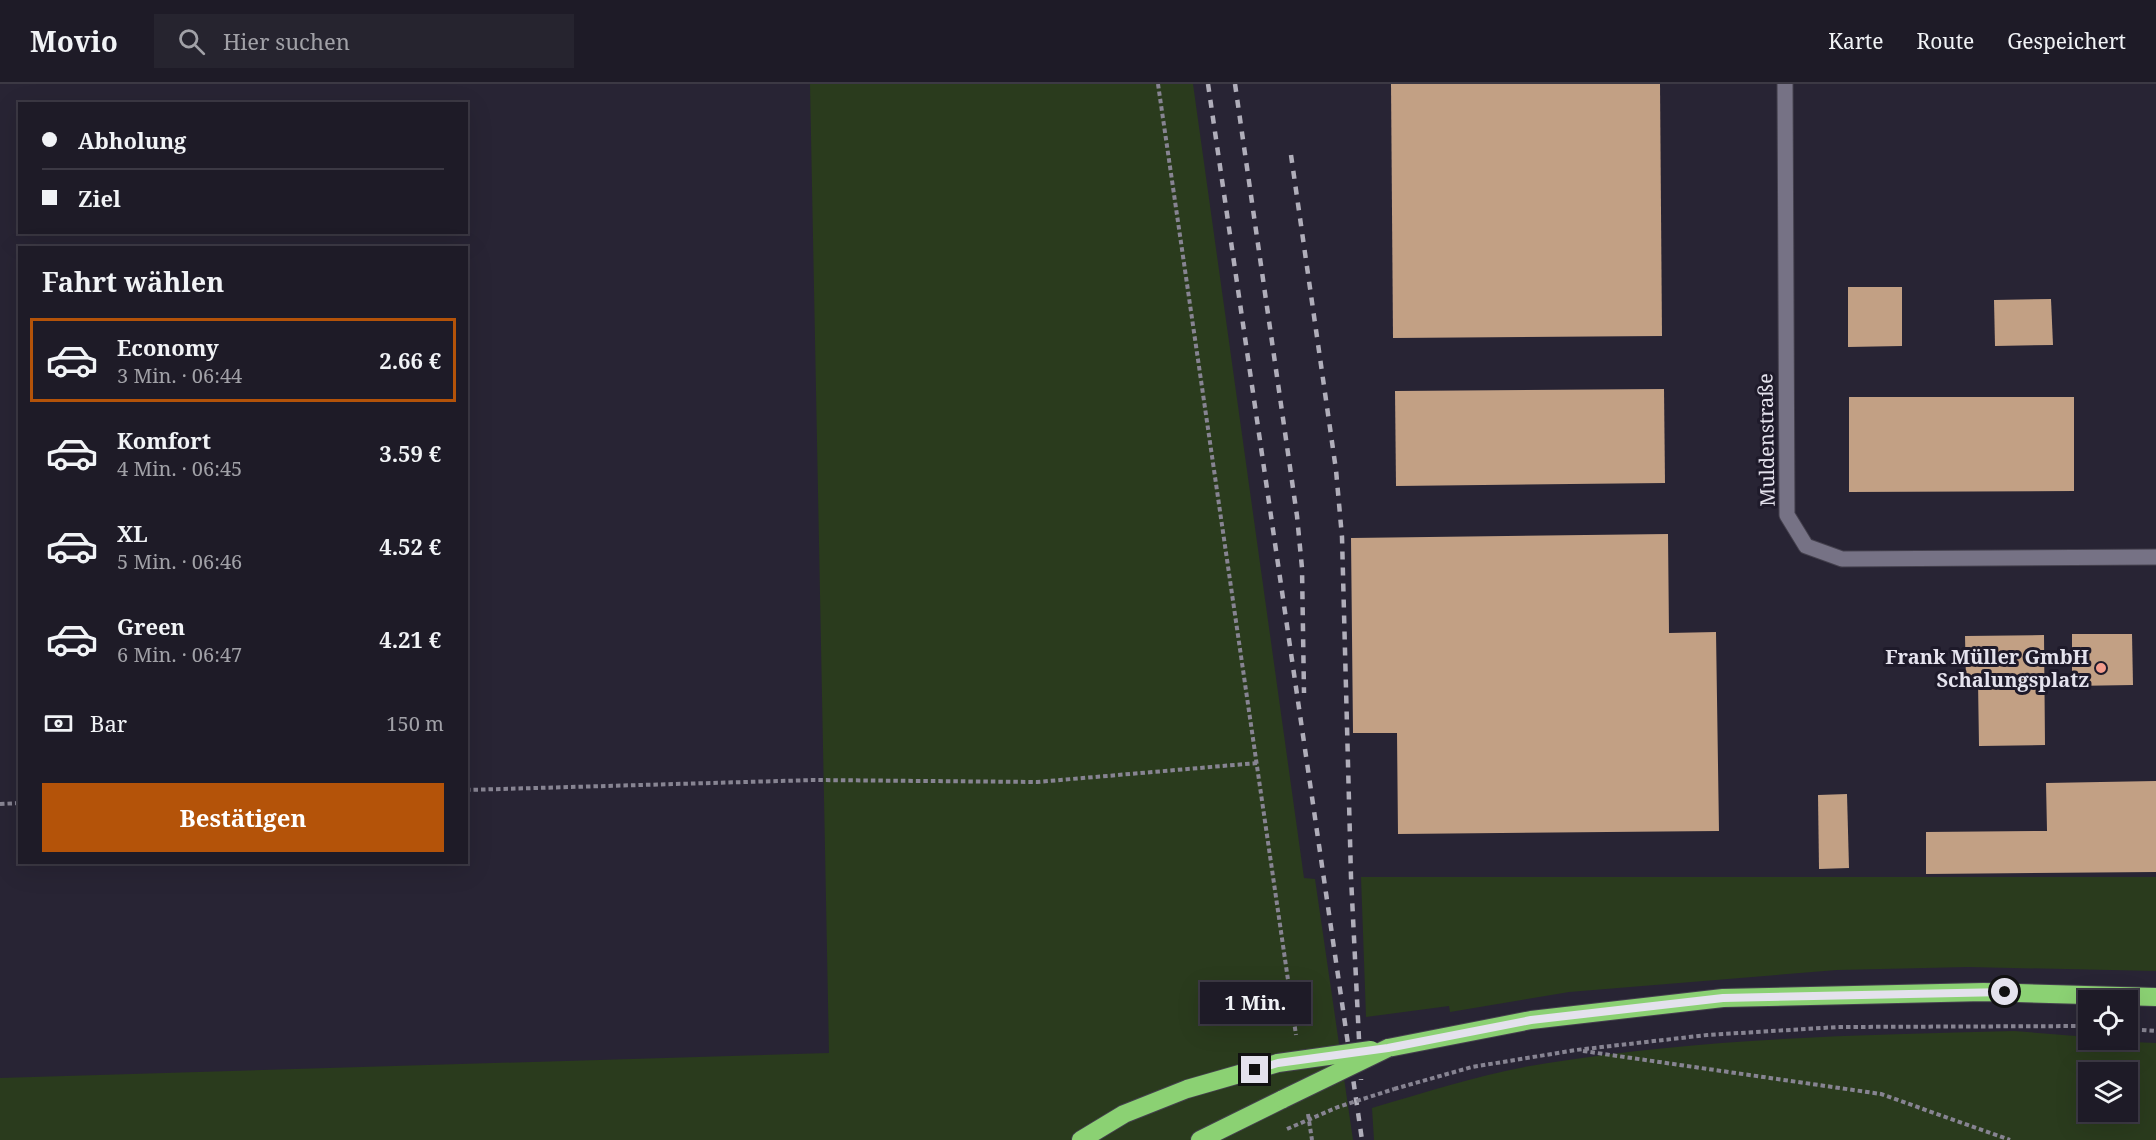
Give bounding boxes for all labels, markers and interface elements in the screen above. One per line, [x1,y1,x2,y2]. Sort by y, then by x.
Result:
search box [154,14,574,68]
text: Movio [30,22,118,60]
icon: search [175,25,208,58]
text: Hier suchen [223,26,350,56]
text: Karte [1828,27,1883,55]
text: Route [1916,27,1974,55]
text: Gespeichert [2007,27,2126,55]
text: Abholung [78,125,186,155]
text: Ziel [78,183,121,213]
text: Fahrt wählen [42,263,224,300]
text: Economy [117,332,219,362]
icon: car [45,333,99,387]
text: 2.66 € [379,345,441,375]
text: 3 Min. · 06:44 [117,362,242,389]
street label: Muldenstraße [1751,373,1781,507]
text: Komfort [117,425,211,455]
icon: car [45,426,99,480]
text: 3.59 € [379,438,441,468]
text: 4 Min. · 06:45 [117,455,242,482]
text: XL [117,518,148,548]
icon: car [45,519,99,573]
text: 4.52 € [379,531,441,561]
text: 5 Min. · 06:46 [117,548,242,575]
text: Green [117,611,185,641]
icon: car [45,612,99,666]
text: 4.21 € [379,624,441,654]
text: 6 Min. · 06:47 [117,641,242,668]
place label: Frank Müller GmbH Schalungsplatz [1885,643,2089,693]
marker: Frank Müller GmbH Schalungsplatz [2094,661,2108,675]
icon: cash [42,707,75,740]
text: Bar [90,708,127,738]
text: 150 m [386,710,444,737]
button: Bestätigen [42,783,444,852]
route start [1991,978,2018,1005]
callout: 1 Min. [1200,983,1310,1025]
text: 1 Min. [1225,989,1286,1016]
map controls [2078,990,2138,1122]
button: locate [2078,990,2138,1050]
route end [1241,1056,1268,1083]
button: layers [2078,1062,2138,1122]

